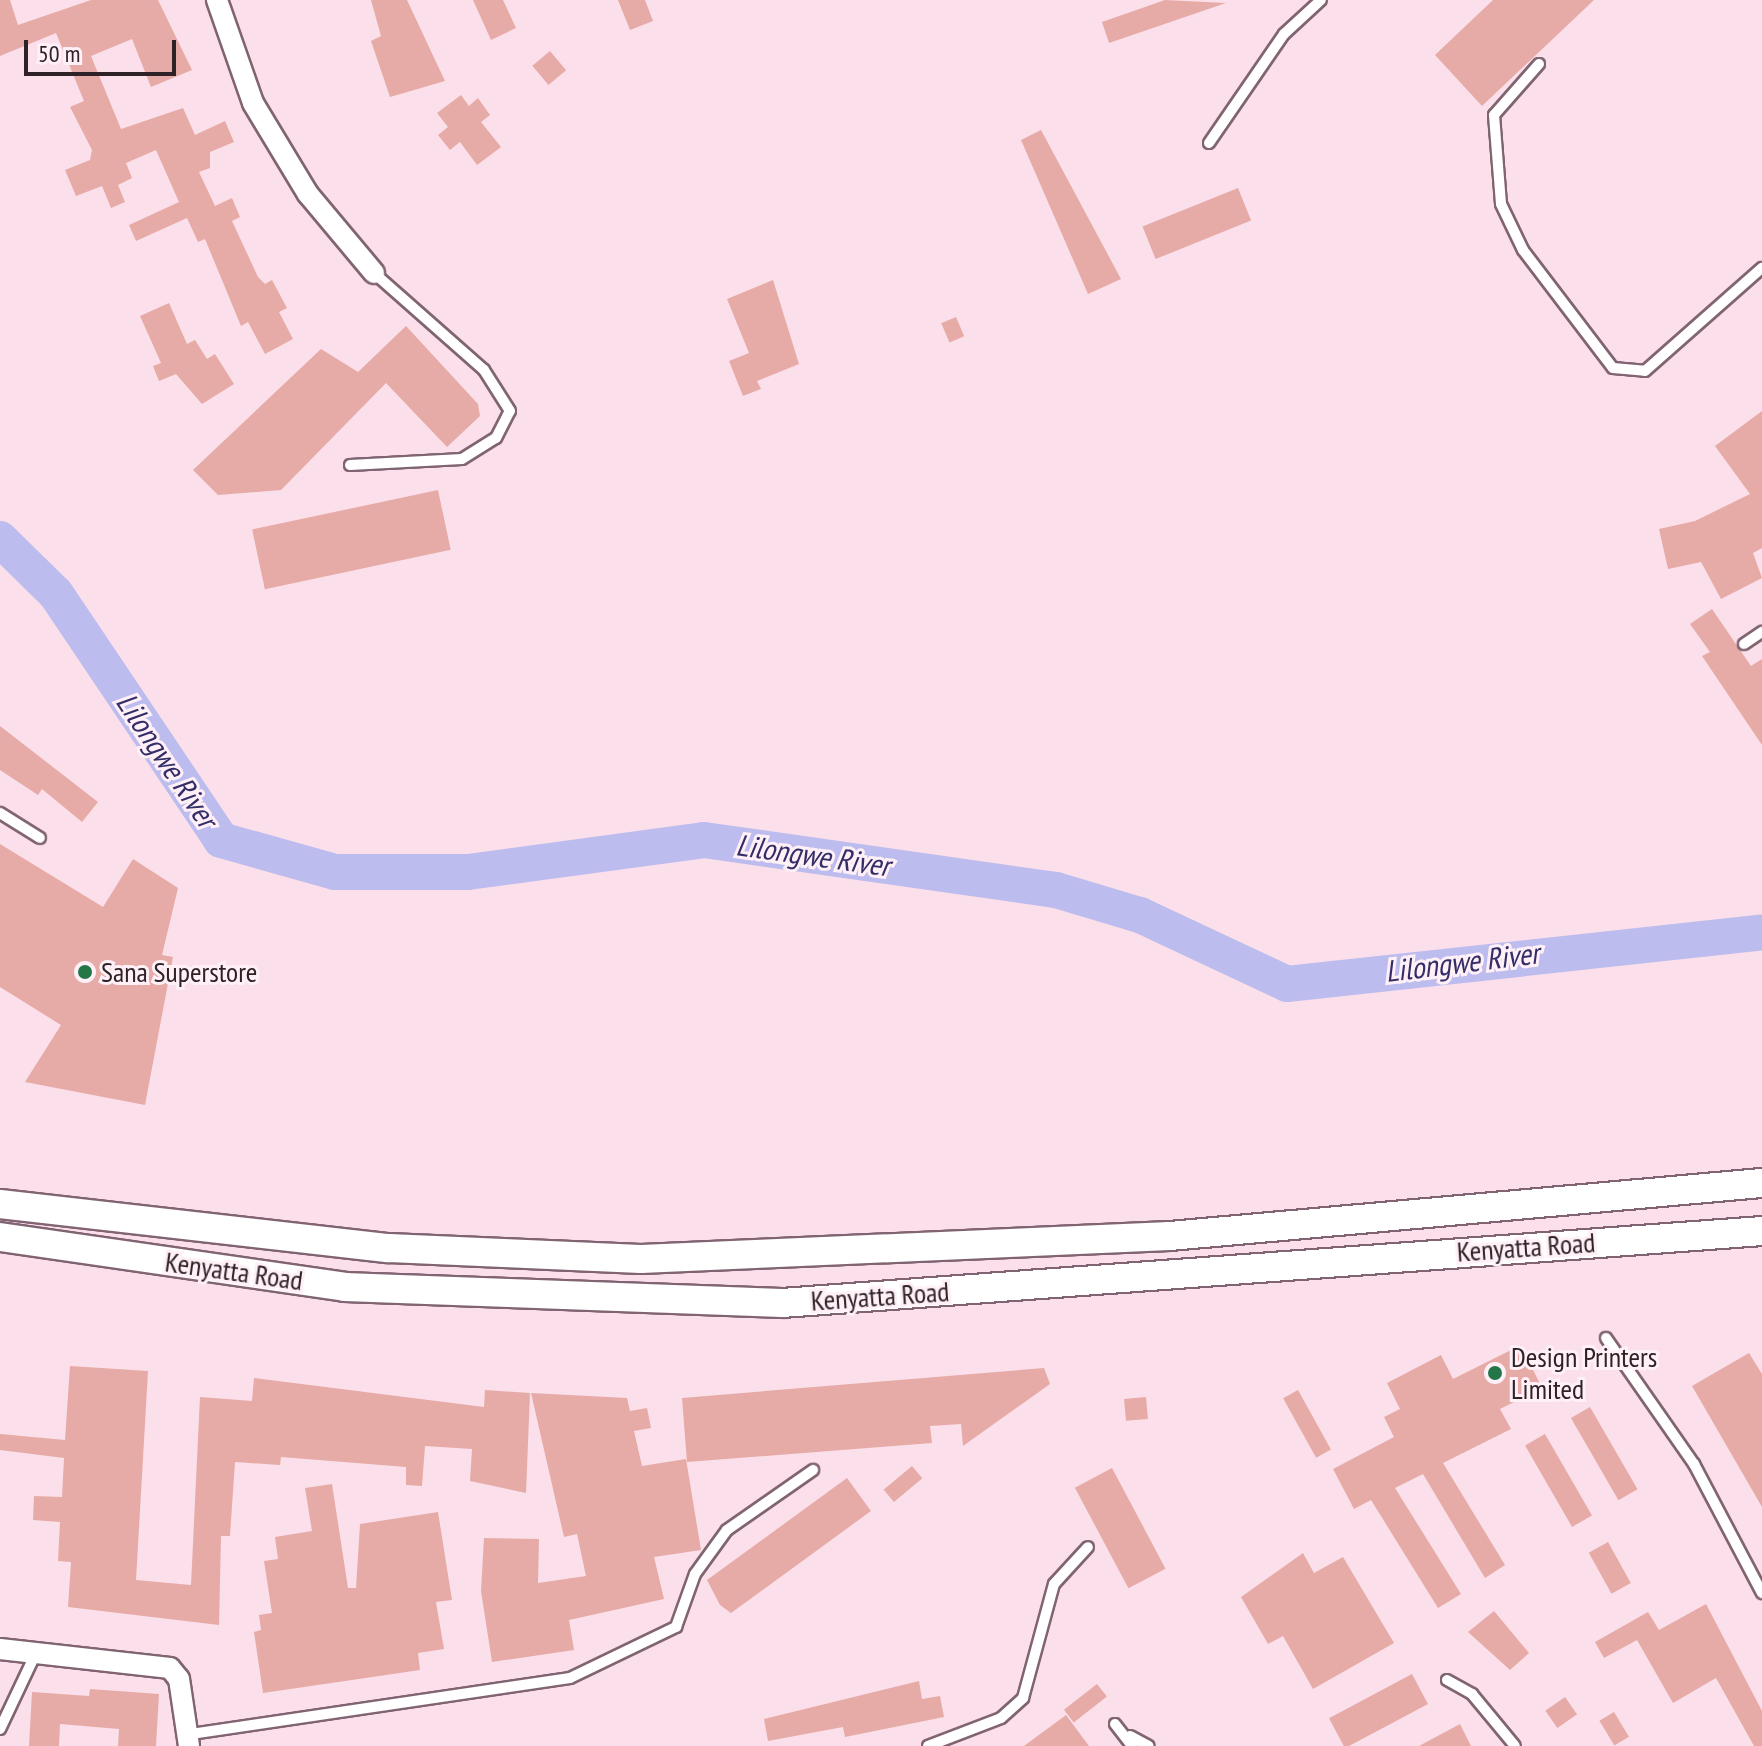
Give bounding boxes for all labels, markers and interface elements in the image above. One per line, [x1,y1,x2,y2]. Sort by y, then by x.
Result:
scale bar [28,24,180,74]
text: 50 m [38,38,80,69]
water label: Lilongwe River [109,686,225,834]
water label: Lilongwe River [734,826,892,884]
water label: Lilongwe River [1383,935,1541,989]
place label: Sana Superstore [101,955,257,989]
marker: Sana Superstore [76,963,94,981]
street label: Kenyatta Road [1456,1225,1596,1269]
street label: Kenyatta Road [163,1245,305,1297]
street label: Kenyatta Road [810,1274,950,1318]
place label: Design Printers Limited [1511,1340,1657,1406]
marker: Design Printers Limited [1486,1364,1504,1382]

